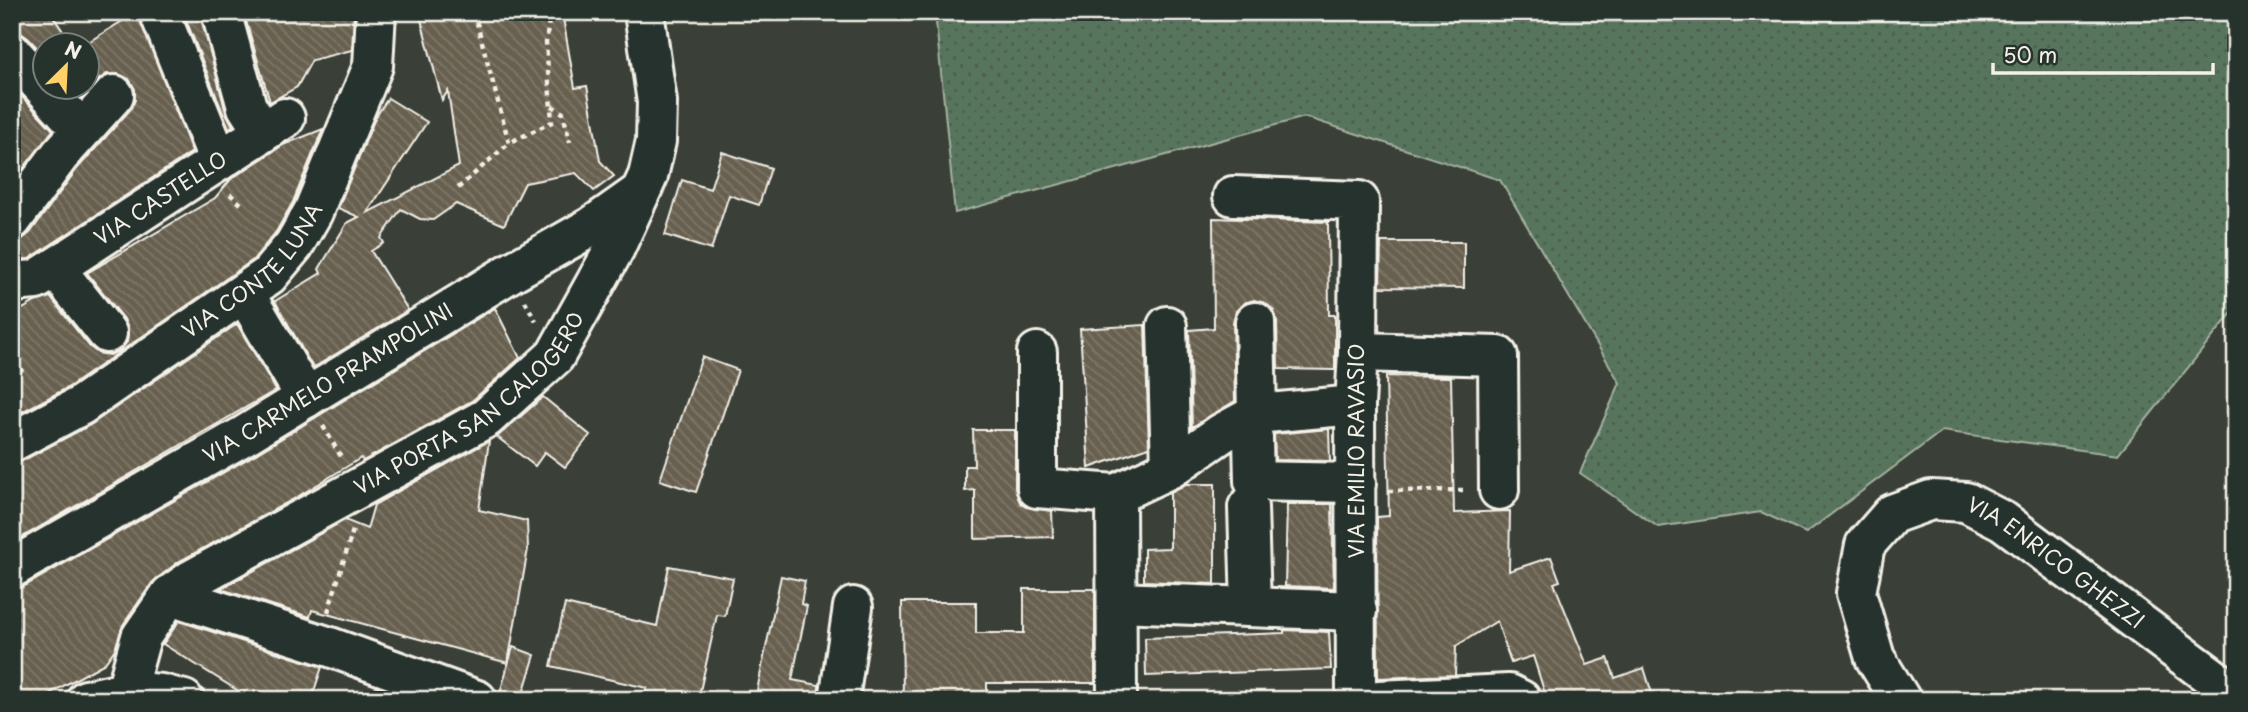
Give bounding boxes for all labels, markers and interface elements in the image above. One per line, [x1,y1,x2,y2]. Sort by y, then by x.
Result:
north arrow [32,32,102,102]
scale bar [1993,32,2213,76]
text: N [61,34,86,65]
text: 50 m [2003,38,2057,70]
street label: VIA CASTELLO [87,142,233,252]
street label: VIA CONTE LUNA [174,196,329,345]
street label: VIA CARMELO PRAMPOLINI [196,294,458,470]
street label: VIA PORTA SAN CALOGERO [348,305,591,502]
street label: VIA EMILIO RAVASIO [1339,344,1371,558]
street label: VIA ENRICO GHEZZI [1962,487,2152,636]

